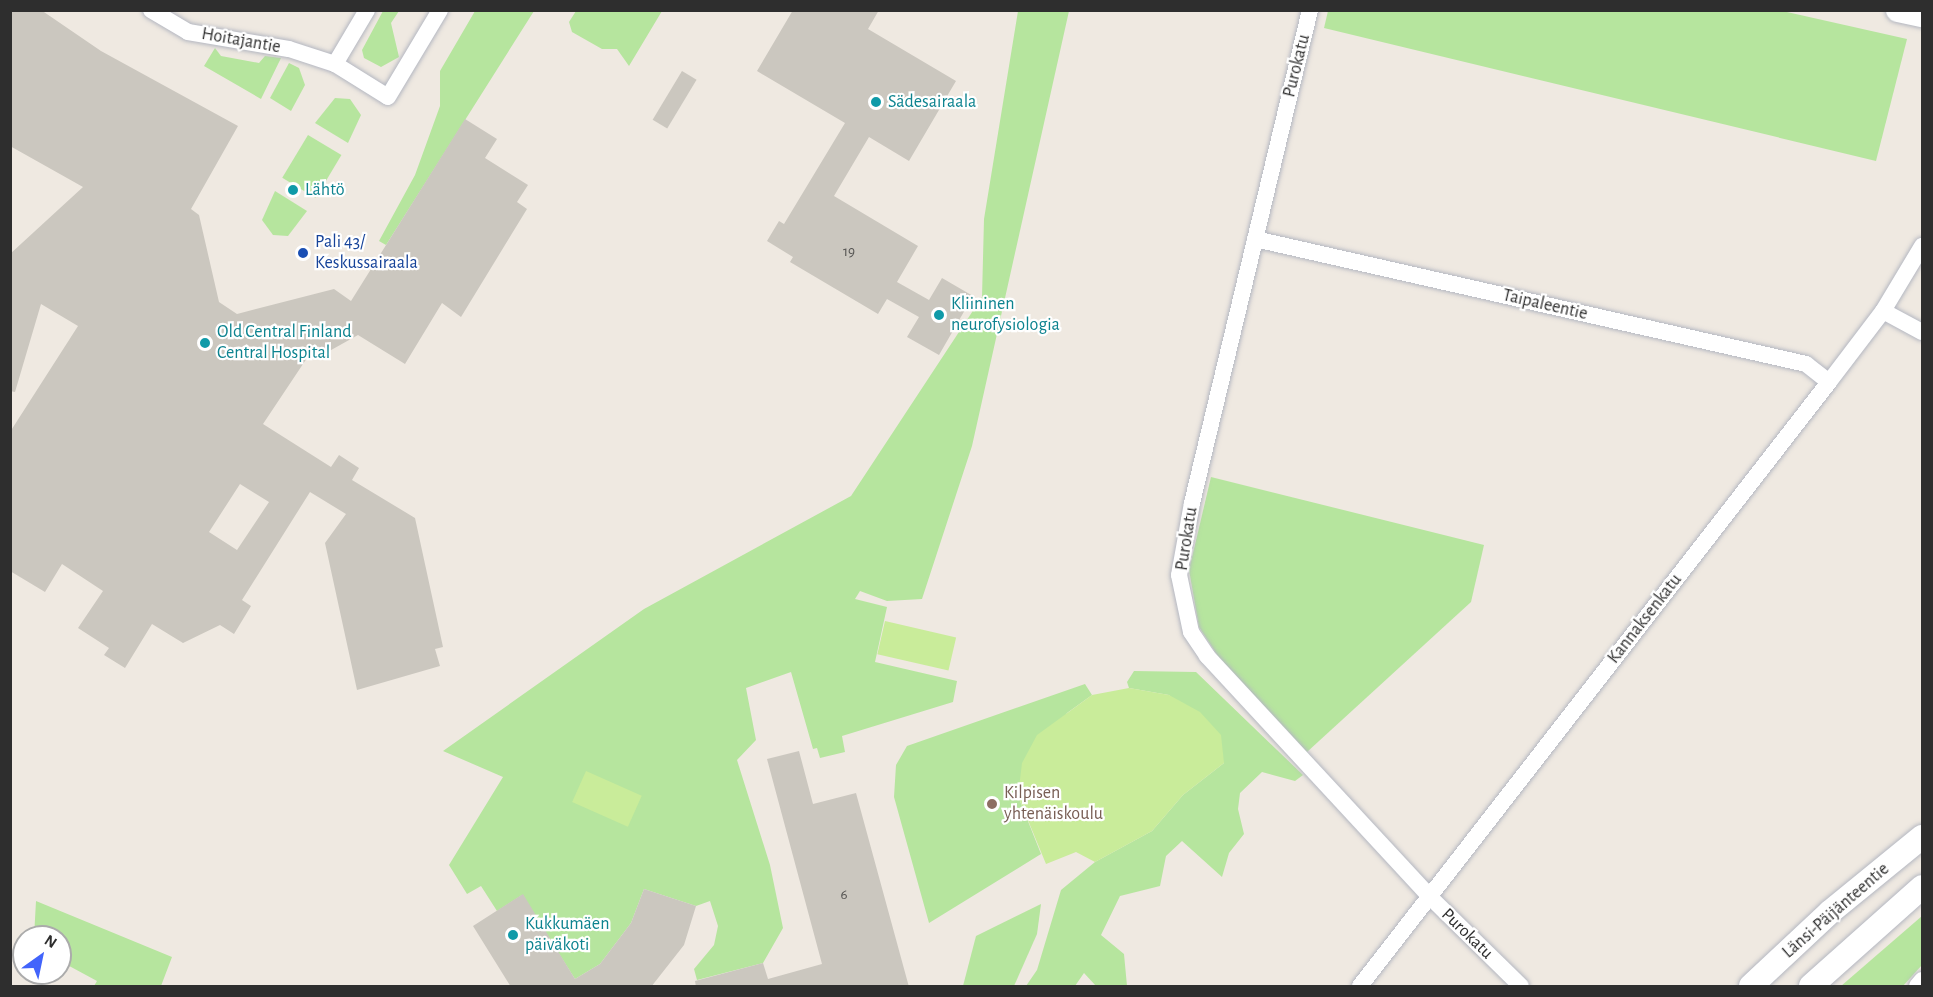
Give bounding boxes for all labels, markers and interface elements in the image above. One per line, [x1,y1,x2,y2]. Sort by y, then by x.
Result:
street label: Hoitajantie [200,23,282,59]
street label: Purokatu [1279,32,1315,100]
place label: Sädesairaala [888,91,976,113]
marker: Sädesairaala [869,95,883,109]
place label: Lähtö [305,179,344,201]
marker: Lähtö [286,183,300,197]
place label: Pali 43/ Keskussairaala [315,232,418,274]
house number: 19 [843,243,855,261]
marker: Pali 43/ Keskussairaala [296,246,310,260]
street label: Taipaleentie [1500,285,1590,325]
place label: Kliininen neurofysiologia [951,294,1060,336]
marker: Kliininen neurofysiologia [932,308,946,322]
place label: Old Central Finland Central Hospital [217,322,352,364]
marker: Old Central Finland Central Hospital [198,336,212,350]
street label: Purokatu [1171,506,1203,572]
street label: Kannaksenkatu [1603,570,1687,668]
place label: Kilpisen yhtenäiskoulu [1004,783,1103,826]
marker: Kilpisen yhtenäiskoulu [985,797,999,811]
street label: Länsi-Päijänteentie [1778,859,1894,963]
house number: 6 [840,886,848,904]
street label: Purokatu [1437,904,1497,964]
place label: Kukkumäen päiväkoti [525,914,609,956]
north arrow [12,925,72,985]
marker: Kukkumäen päiväkoti [506,928,520,942]
text: N [42,932,60,951]

